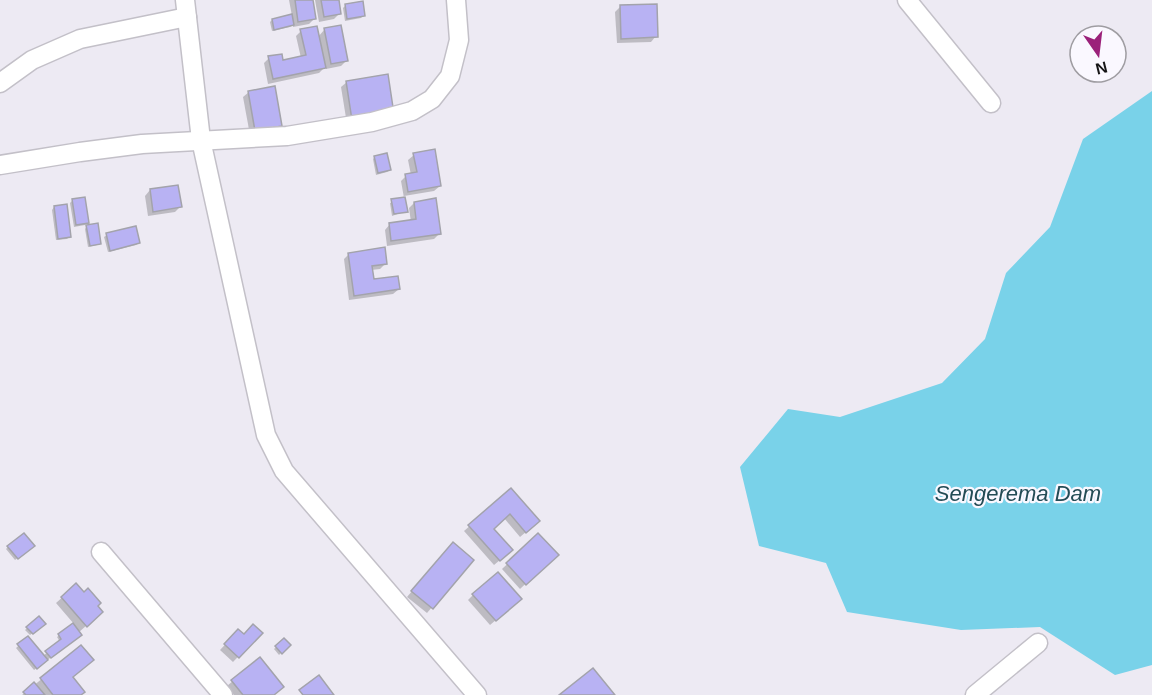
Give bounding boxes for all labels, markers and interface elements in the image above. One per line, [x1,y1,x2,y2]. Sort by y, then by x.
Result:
north arrow [1068,24,1128,84]
text: N [1094,58,1109,78]
water label: Sengerema Dam [935,481,1101,506]

